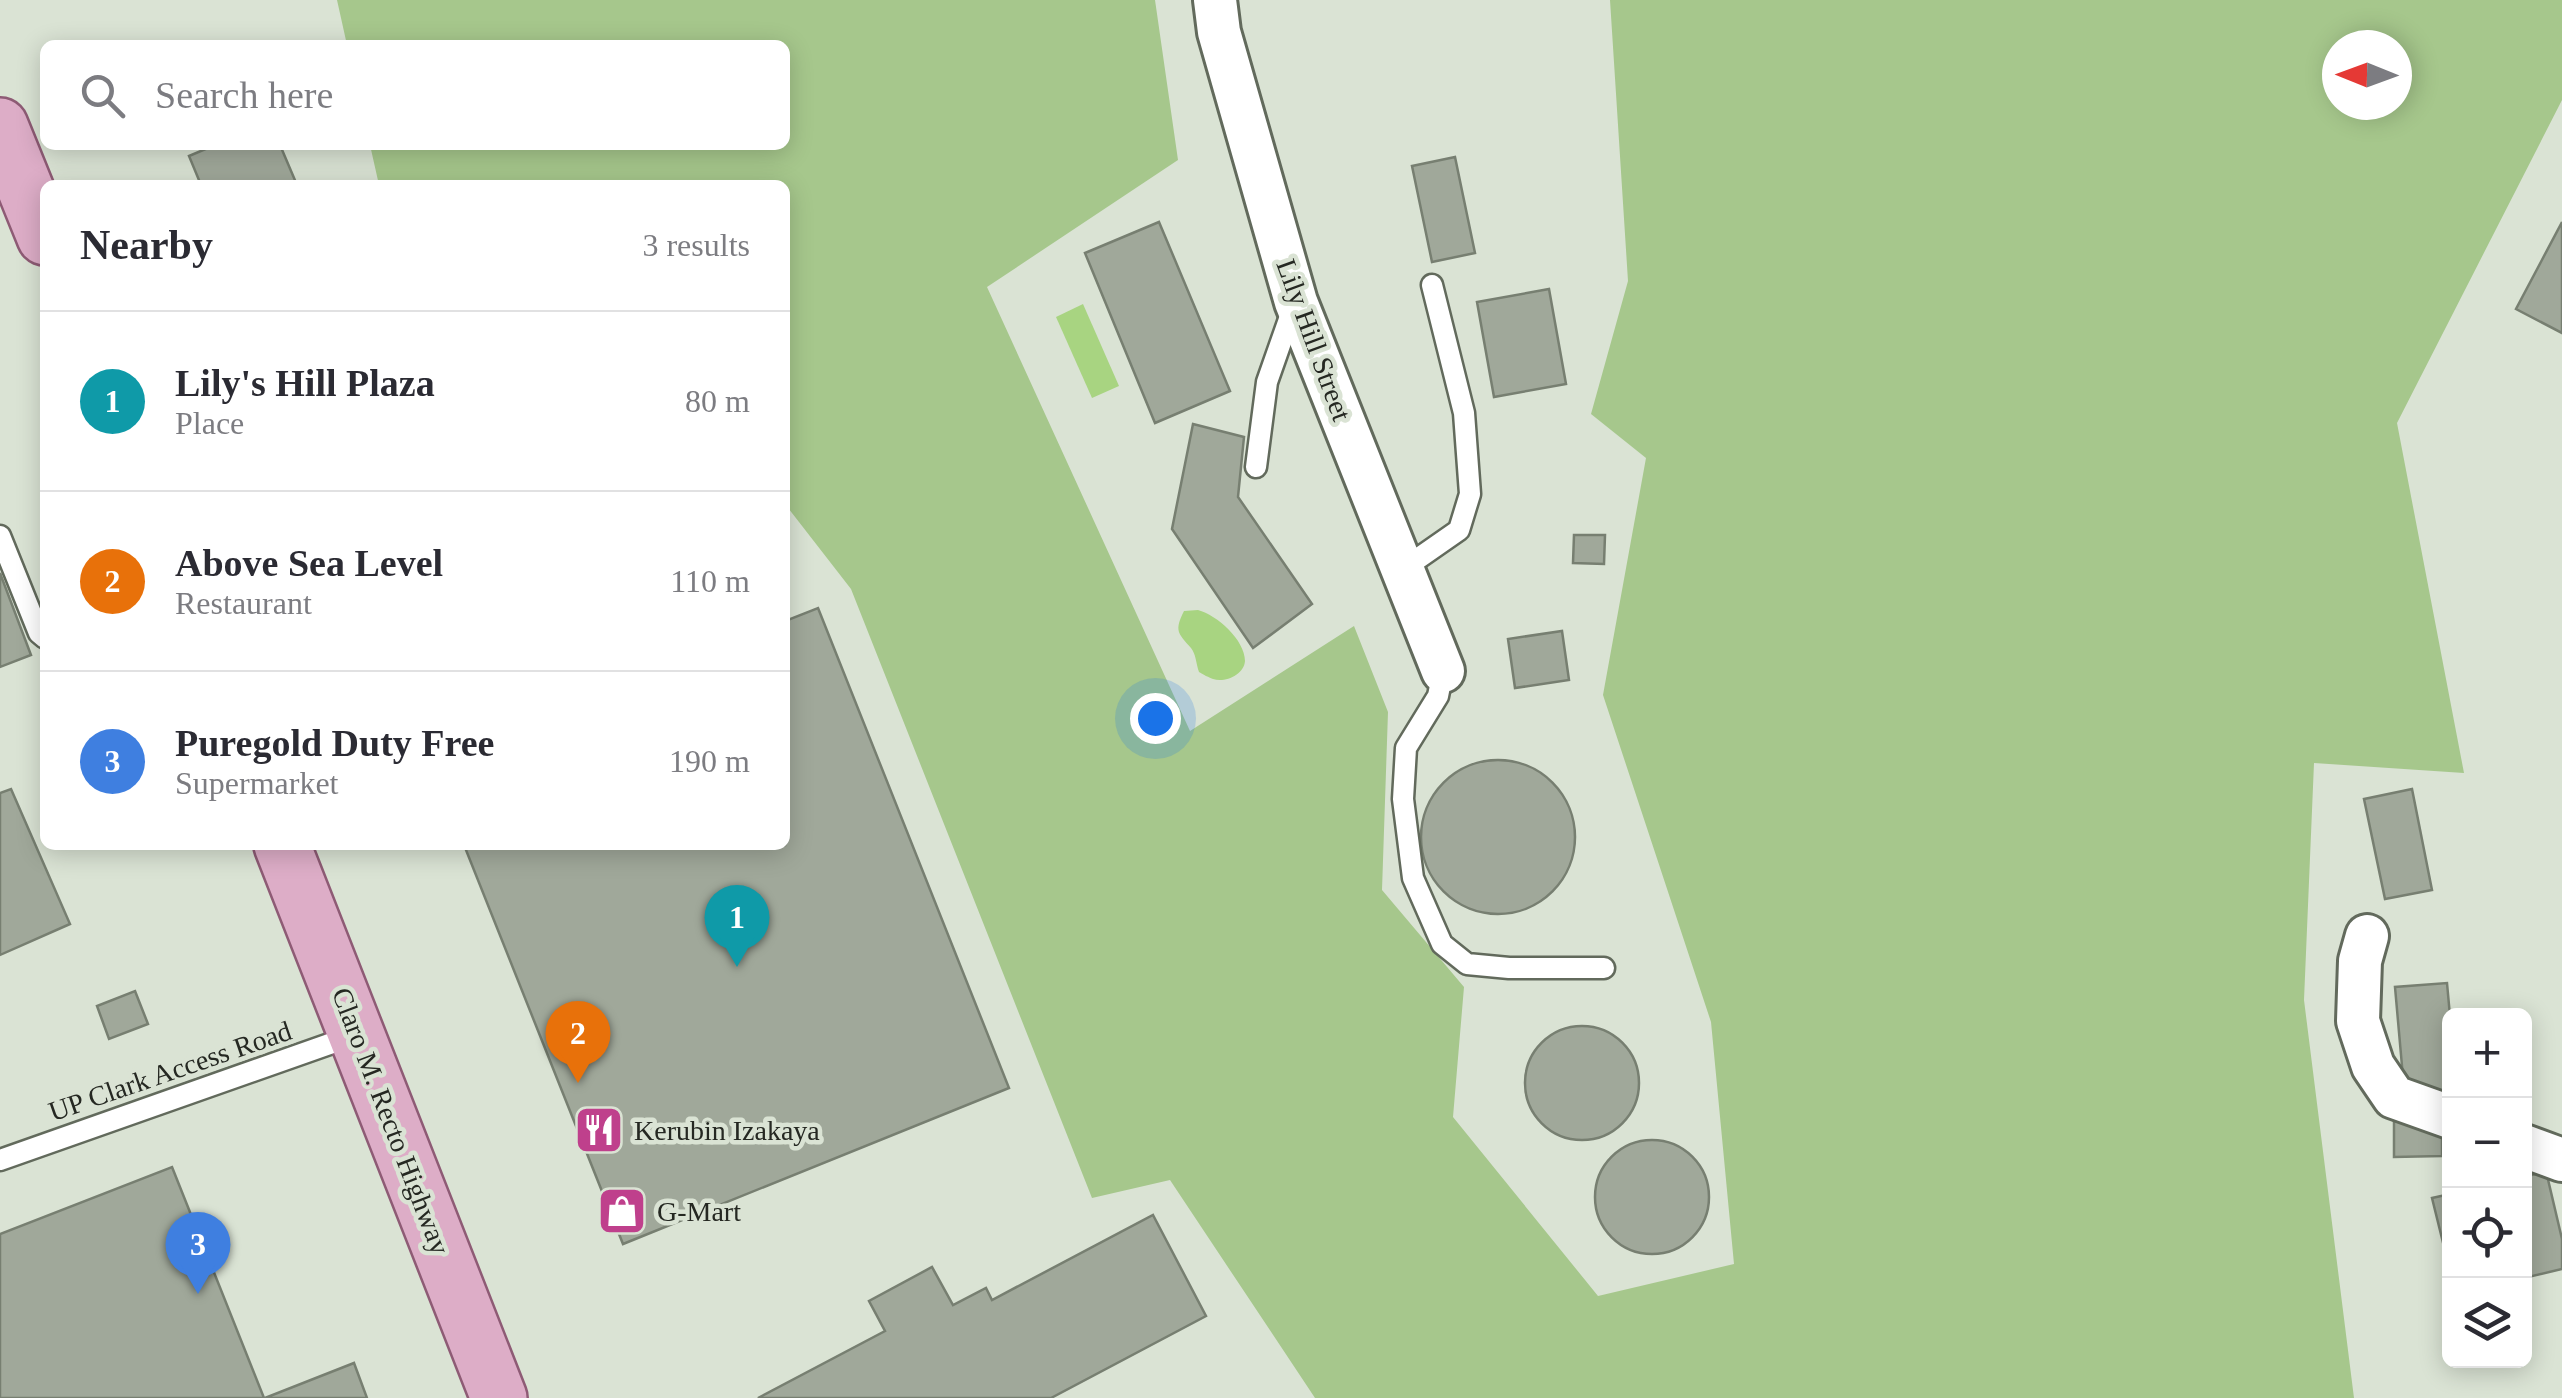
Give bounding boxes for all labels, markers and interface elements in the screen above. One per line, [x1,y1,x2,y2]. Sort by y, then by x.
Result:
north arrow [2322,30,2412,120]
search box [40,40,790,150]
icon: search [75,68,130,123]
text: Search here [155,74,333,116]
text: Nearby [80,222,213,268]
text: 3 results [642,227,750,263]
street label: Lily Hill Street [1270,255,1358,425]
text: Lily's Hill Plaza [175,362,435,404]
text: 1 [105,383,121,419]
text: 80 m [685,383,750,419]
text: Place [175,405,244,441]
text: Above Sea Level [175,542,443,584]
text: 2 [105,563,121,599]
text: 110 m [670,563,750,599]
text: Restaurant [175,585,312,621]
your location [1130,693,1181,744]
text: Puregold Duty Free [175,722,494,764]
text: 3 [105,743,121,779]
text: 190 m [669,743,750,779]
text: Supermarket [175,765,339,801]
pin: 1 [704,884,770,967]
street label: Claro M. Recto Highway [326,983,456,1259]
pin: 2 [546,1000,610,1083]
map controls [2442,1008,2532,1368]
button: + [2442,1008,2532,1098]
street label: UP Clark Access Road [44,1015,296,1127]
button: − [2442,1098,2532,1188]
restaurant icon: Kerubin Izakaya [573,1104,625,1156]
place label: Kerubin Izakaya [634,1115,820,1146]
shop icon: G-Mart [596,1185,648,1237]
button: locate [2442,1188,2532,1278]
place label: G-Mart [657,1196,741,1227]
pin: 3 [166,1212,230,1294]
button: layers [2442,1278,2532,1368]

